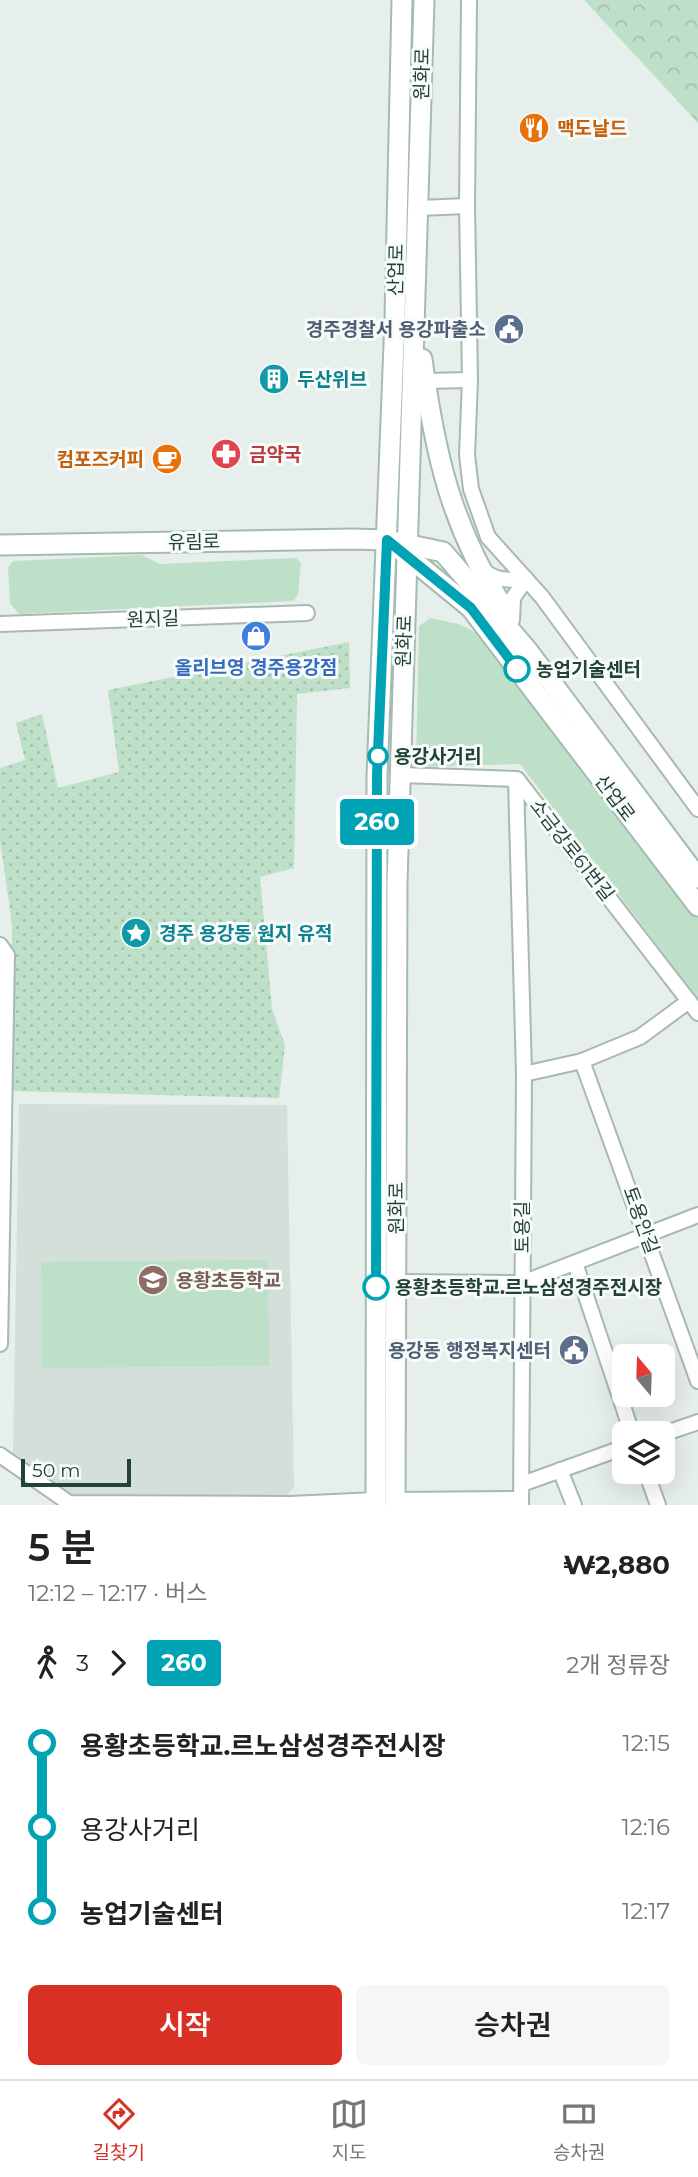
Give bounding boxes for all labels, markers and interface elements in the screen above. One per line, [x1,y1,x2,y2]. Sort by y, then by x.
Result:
street label: 원화로 [410,48,434,100]
restaurant icon: 맥도날드 [517,111,551,145]
place label: 맥도날드 [557,117,627,140]
street label: 산업로 [384,244,408,296]
public building icon: 경주경찰서 용강파출소 [492,312,526,346]
place label: 경주경찰서 용강파출소 [306,318,486,341]
building icon: 두산위브 [257,362,291,396]
place label: 두산위브 [297,368,367,391]
pharmacy icon: 금약국 [209,437,243,471]
cafe icon: 컴포즈커피 [150,442,184,476]
place label: 금약국 [249,443,301,466]
place label: 컴포즈커피 [57,448,144,471]
street label: 유림로 [168,530,220,554]
street label: 원지길 [126,607,180,631]
street label: 원화로 [392,614,416,668]
shop icon: 올리브영 경주용강점 [239,619,273,653]
place label: 올리브영 경주용강점 [175,656,337,679]
marker: 농업기술센터 [504,656,530,682]
place label: 농업기술센터 [536,658,641,681]
place label: 용강사거리 [394,745,481,768]
marker: 용강사거리 [368,746,388,766]
street label: 산업로 [590,770,640,826]
street label: 소금강로61번길 [525,794,619,906]
line badge: 260 [337,799,417,845]
text: 260 [354,807,400,836]
place icon: 경주 용강동 원지 유적 [119,916,153,950]
place label: 경주 용강동 원지 유적 [159,922,332,945]
street label: 원화로 [385,1182,408,1234]
street label: 토용안길 [618,1183,664,1257]
street label: 토용길 [511,1201,534,1253]
school or university icon: 용황초등학교 [136,1263,170,1297]
place label: 용황초등학교 [176,1269,281,1292]
marker: 용황초등학교.르노삼성경주전시장 [363,1274,389,1300]
place label: 용황초등학교.르노삼성경주전시장 [395,1276,662,1299]
public building icon: 용강동 행정복지센터 [557,1333,591,1367]
place label: 용강동 행정복지센터 [388,1339,551,1362]
north arrow [612,1344,676,1407]
map controls [612,1344,675,1484]
button: layers [612,1421,675,1484]
scale bar [21,1456,131,1488]
text: 50 m [32,1459,80,1482]
text: 5 분 [28,1524,96,1571]
text: ₩2,880 [563,1549,670,1581]
text: 12:12 – 12:17 · 버스 [28,1579,207,1607]
icon: walk [28,1644,66,1682]
icon: forward [99,1644,137,1682]
text: 260 [161,1648,207,1677]
text: 3 [76,1649,89,1677]
text: 2개 정류장 [566,1651,670,1679]
text: 12:15 [622,1729,670,1757]
text: 용황초등학교.르노삼성경주전시장 [80,1730,446,1762]
text: 12:16 [621,1813,670,1841]
text: 용강사거리 [80,1814,200,1846]
text: 12:17 [622,1897,670,1925]
text: 농업기술센터 [80,1898,224,1930]
button: 시작 [28,1985,342,2065]
button: 승차권 [356,1985,670,2065]
tab: 길찾기 [93,2095,145,2164]
tab: 지도 [330,2095,368,2164]
tab: 승차권 [553,2095,605,2164]

